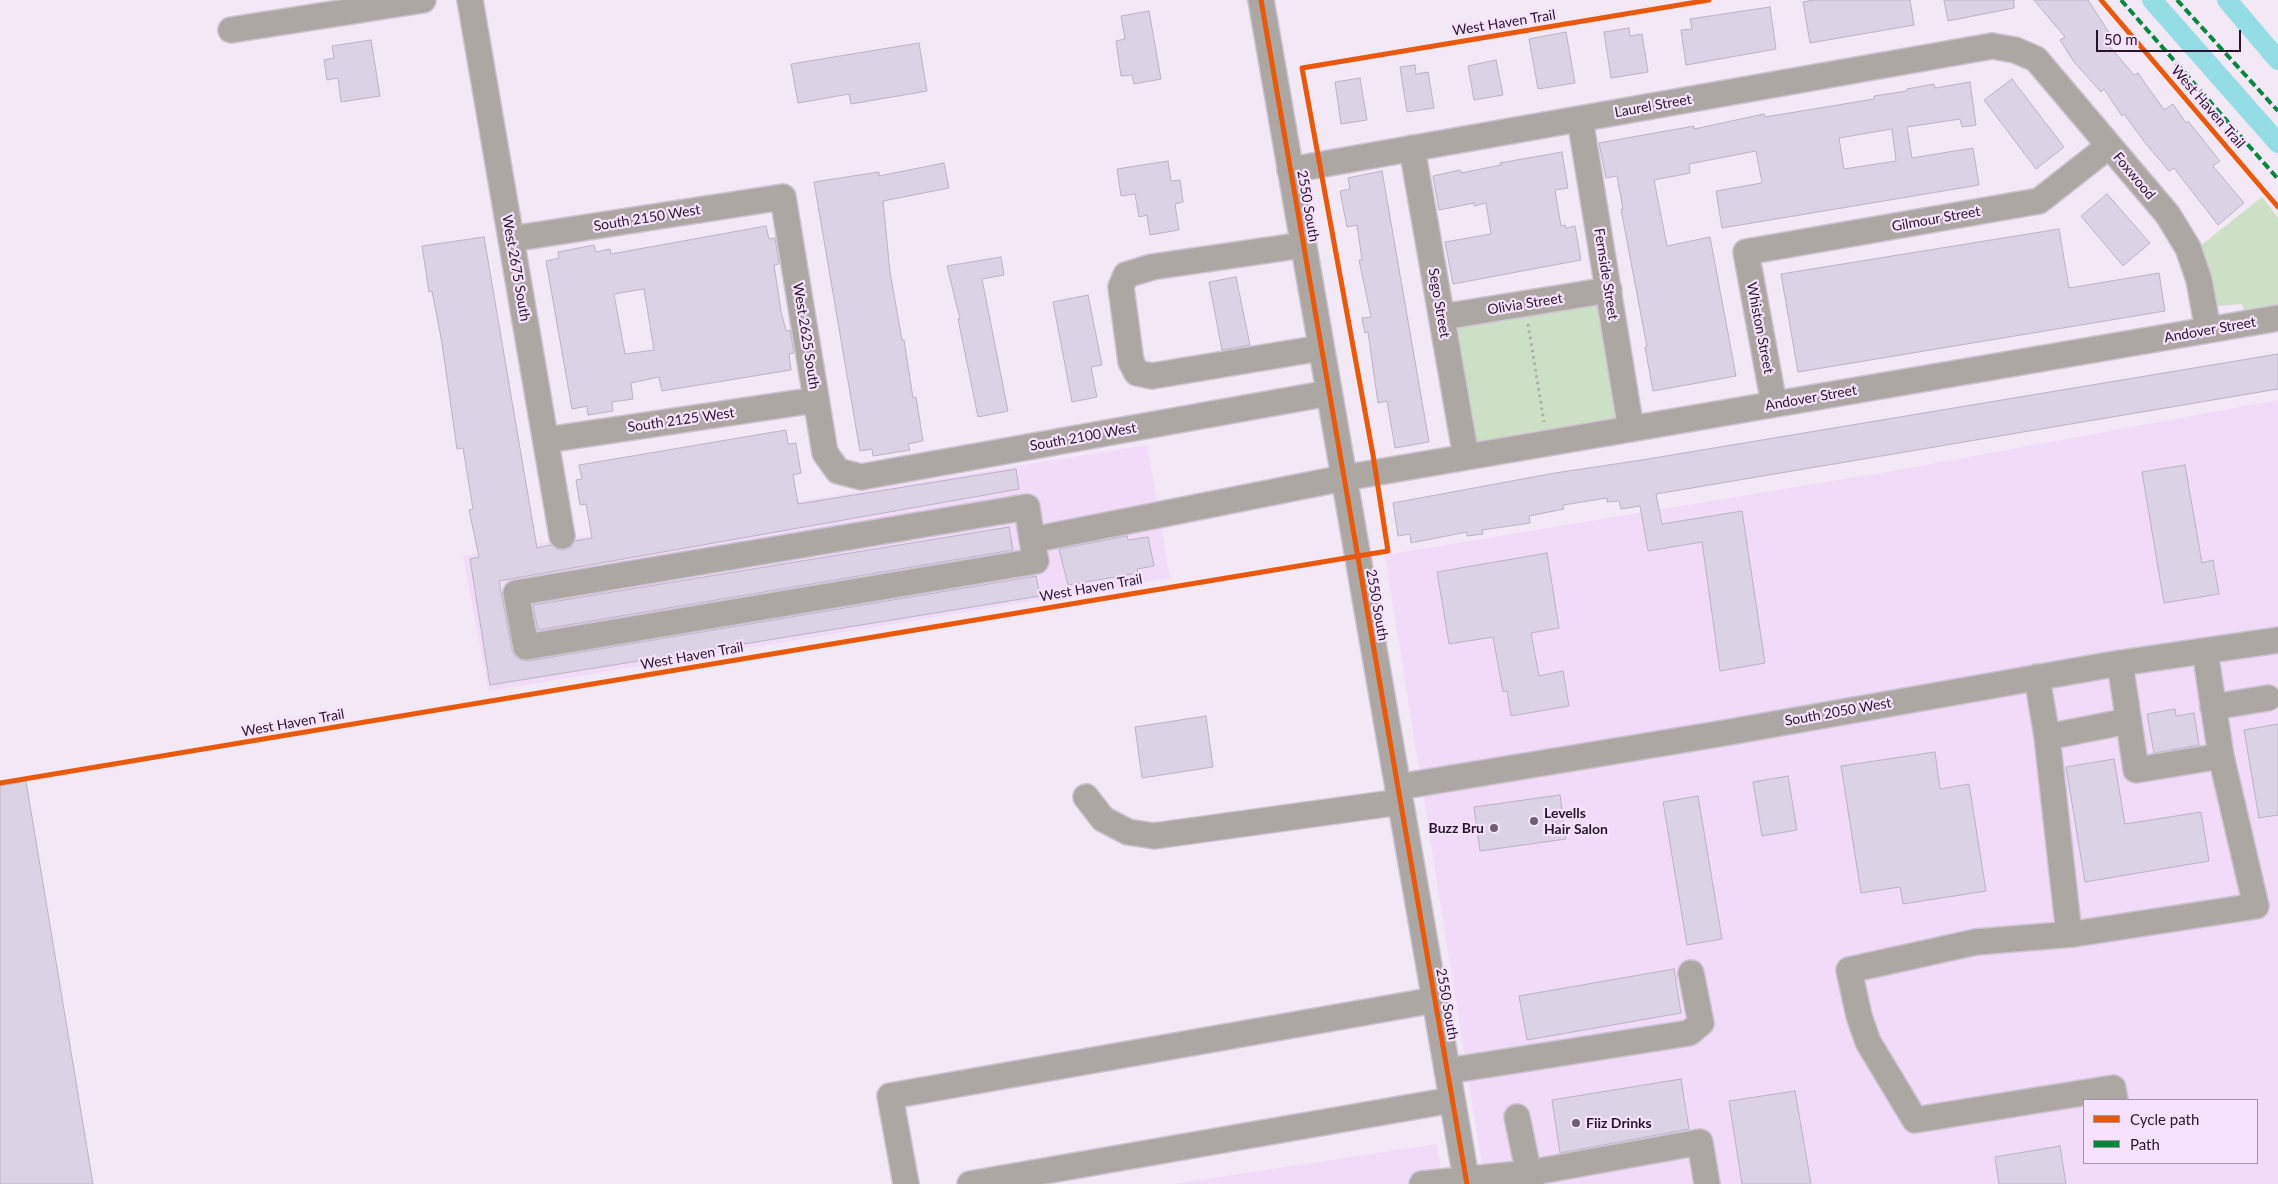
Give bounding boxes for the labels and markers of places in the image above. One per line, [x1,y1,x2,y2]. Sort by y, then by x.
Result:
place label: Levells Hair Salon [1544,805,1608,838]
marker: Levells Hair Salon [1528,815,1540,827]
place label: Buzz Bru [1429,820,1484,836]
marker: Buzz Bru [1488,822,1500,834]
place label: Fiiz Drinks [1586,1115,1652,1131]
marker: Fiiz Drinks [1570,1117,1582,1129]

